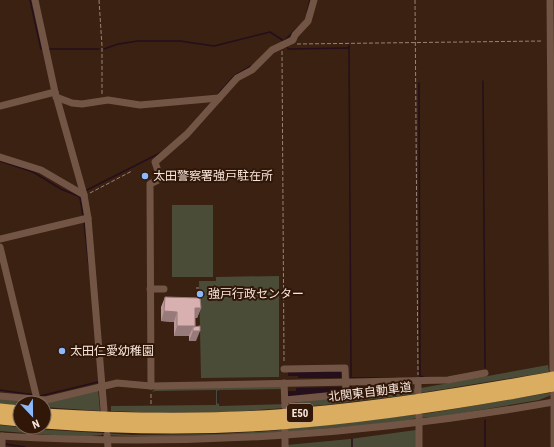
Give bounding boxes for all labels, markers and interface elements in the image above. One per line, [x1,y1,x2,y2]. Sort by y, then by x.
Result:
place label: 太田警察署強戸駐在所 [153,169,273,183]
marker: 太田警察署強戸駐在所 [140,171,150,181]
place label: 強戸行政センター [208,287,304,301]
marker: 強戸行政センター [195,289,205,299]
place label: 太田仁愛幼稚園 [70,344,154,358]
marker: 太田仁愛幼稚園 [57,346,67,356]
street label: 北関東自動車道 [327,380,413,404]
north arrow [12,395,52,435]
road number: E50 [287,404,313,422]
text: N [30,417,41,431]

